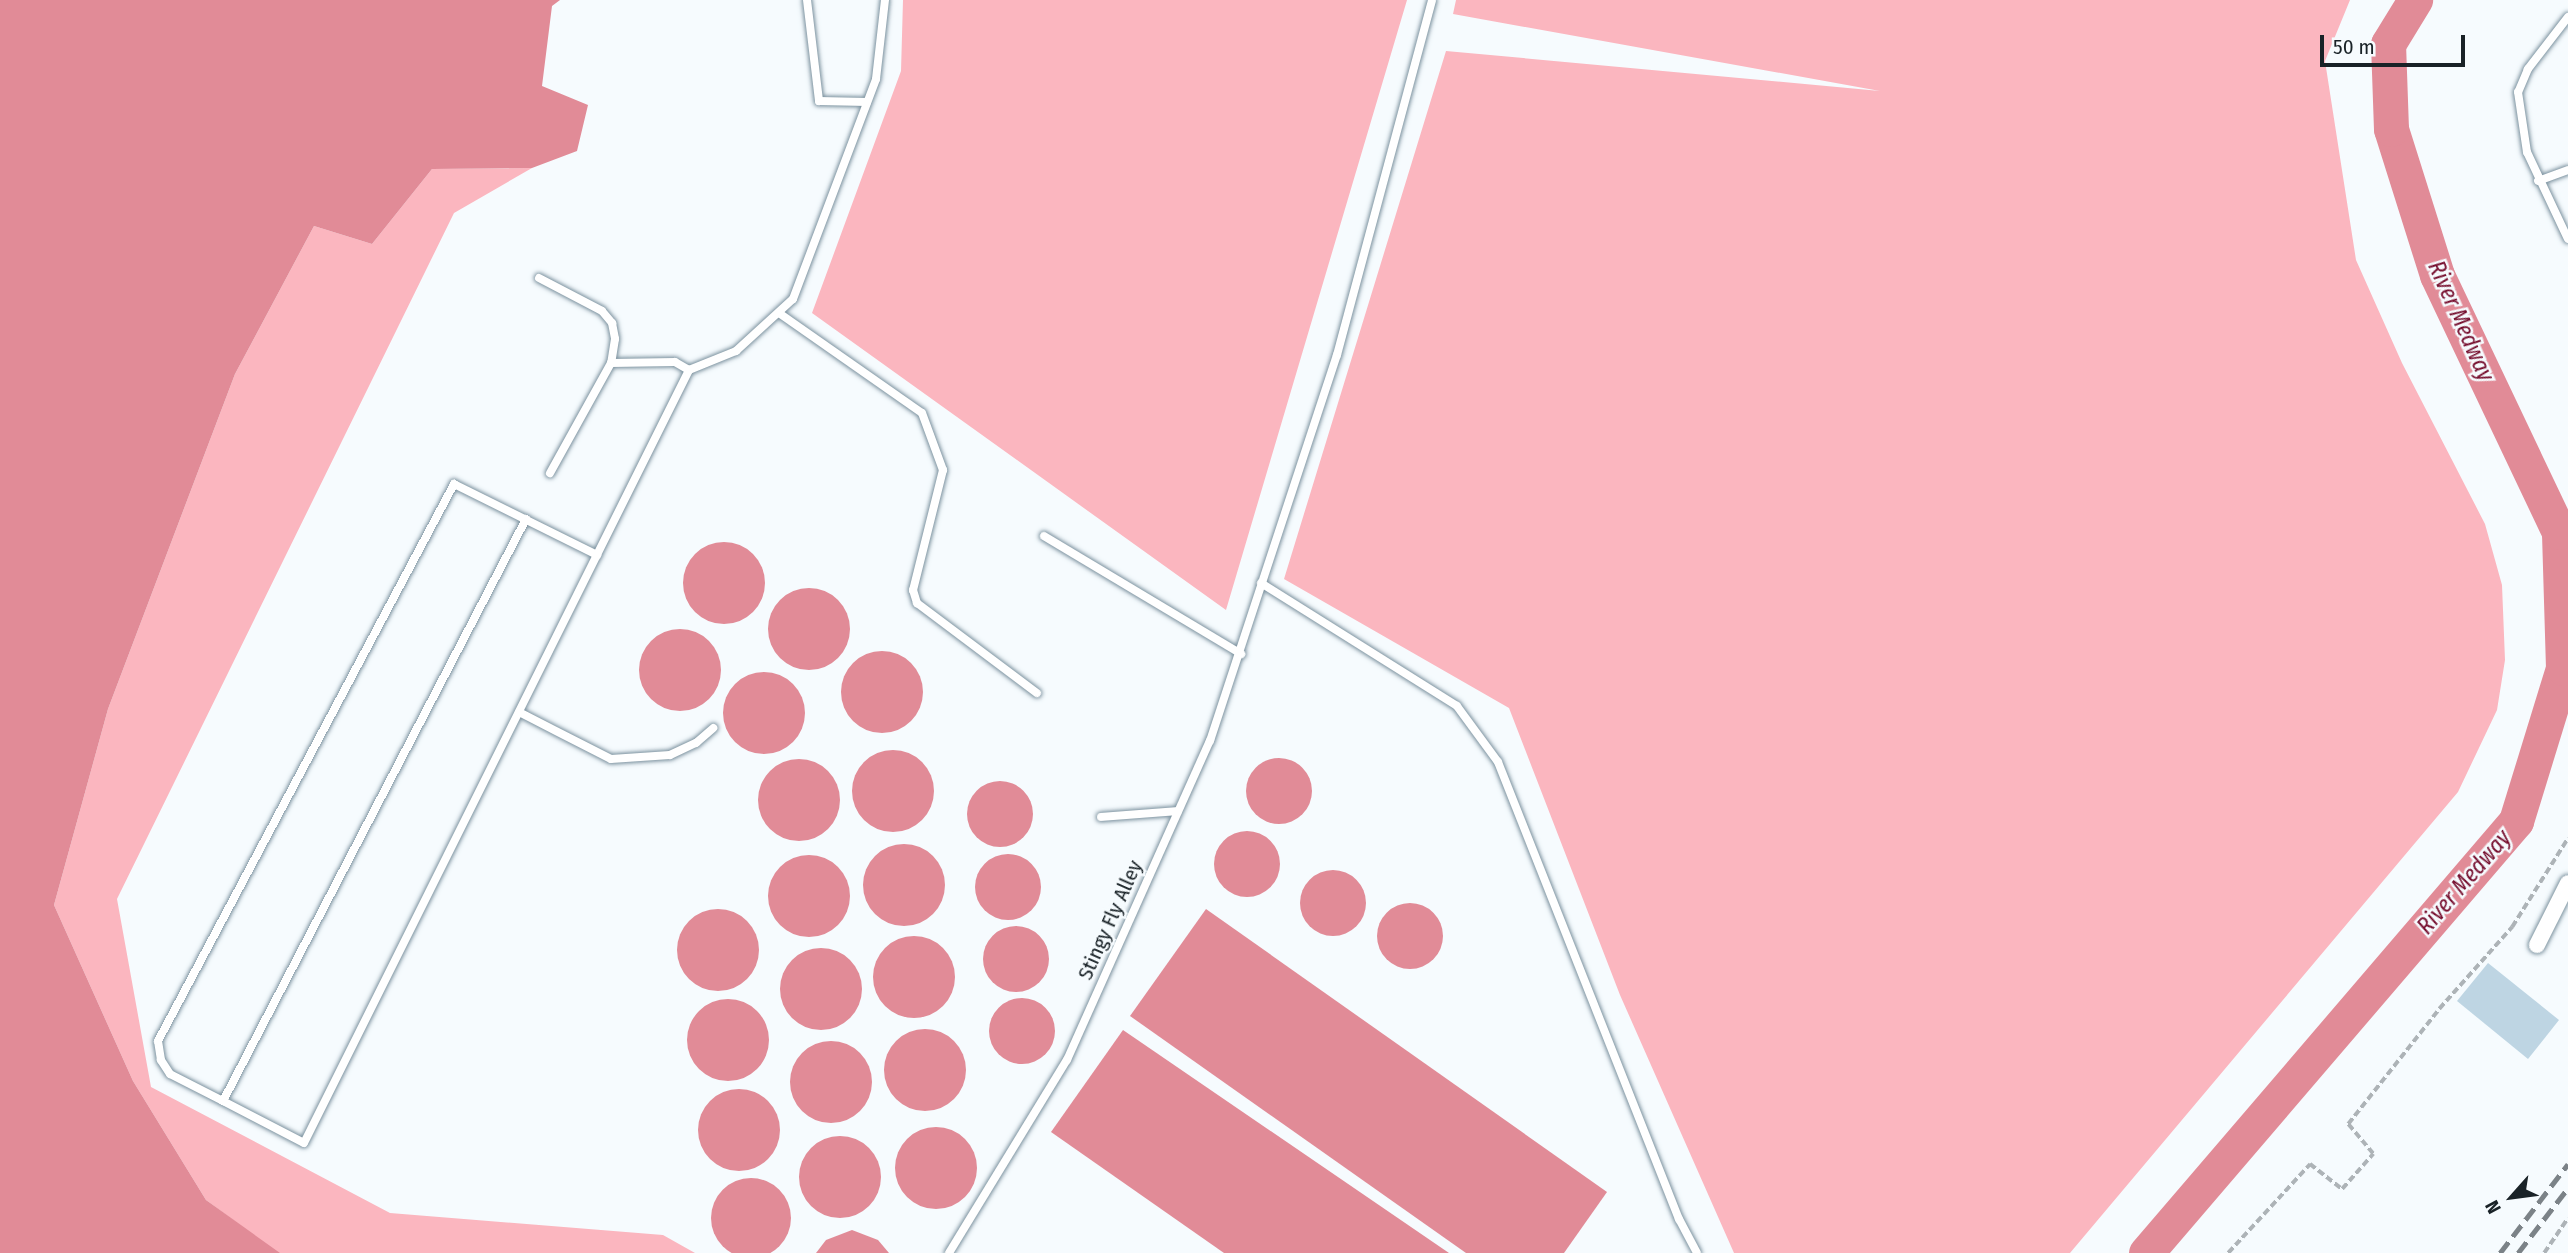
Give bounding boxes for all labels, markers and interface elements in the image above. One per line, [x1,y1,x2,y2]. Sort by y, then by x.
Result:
scale bar [2323,21,2468,65]
text: 50 m [2333,34,2375,60]
water label: River Medway [2422,257,2500,385]
water label: River Medway [2411,824,2517,940]
street label: Stingy Fly Alley [1072,856,1148,984]
north arrow [2477,1162,2547,1232]
text: N [2480,1197,2506,1218]

